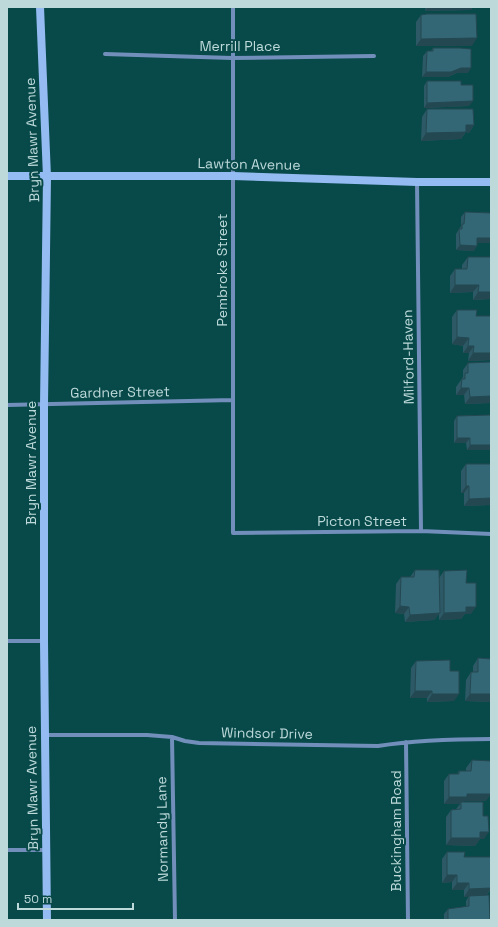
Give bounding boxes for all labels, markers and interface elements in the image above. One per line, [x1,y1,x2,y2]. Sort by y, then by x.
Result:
street label: Merrill Place [199,37,281,55]
street label: Bryn Mawr Avenue [21,77,43,203]
street label: Lawton Avenue [197,154,301,174]
street label: Pembroke Street [213,213,231,327]
street label: Milford-Haven [398,309,418,405]
street label: Gardner Street [70,382,170,402]
street label: Bryn Mawr Avenue [22,401,40,525]
street label: Picton Street [317,512,407,530]
street label: Windsor Drive [221,723,313,743]
street label: Bryn Mawr Avenue [22,726,42,850]
street label: Buckingham Road [387,770,405,892]
street label: Normandy Lane [152,776,172,882]
scale bar [18,885,133,911]
text: 50 m [24,891,52,907]

